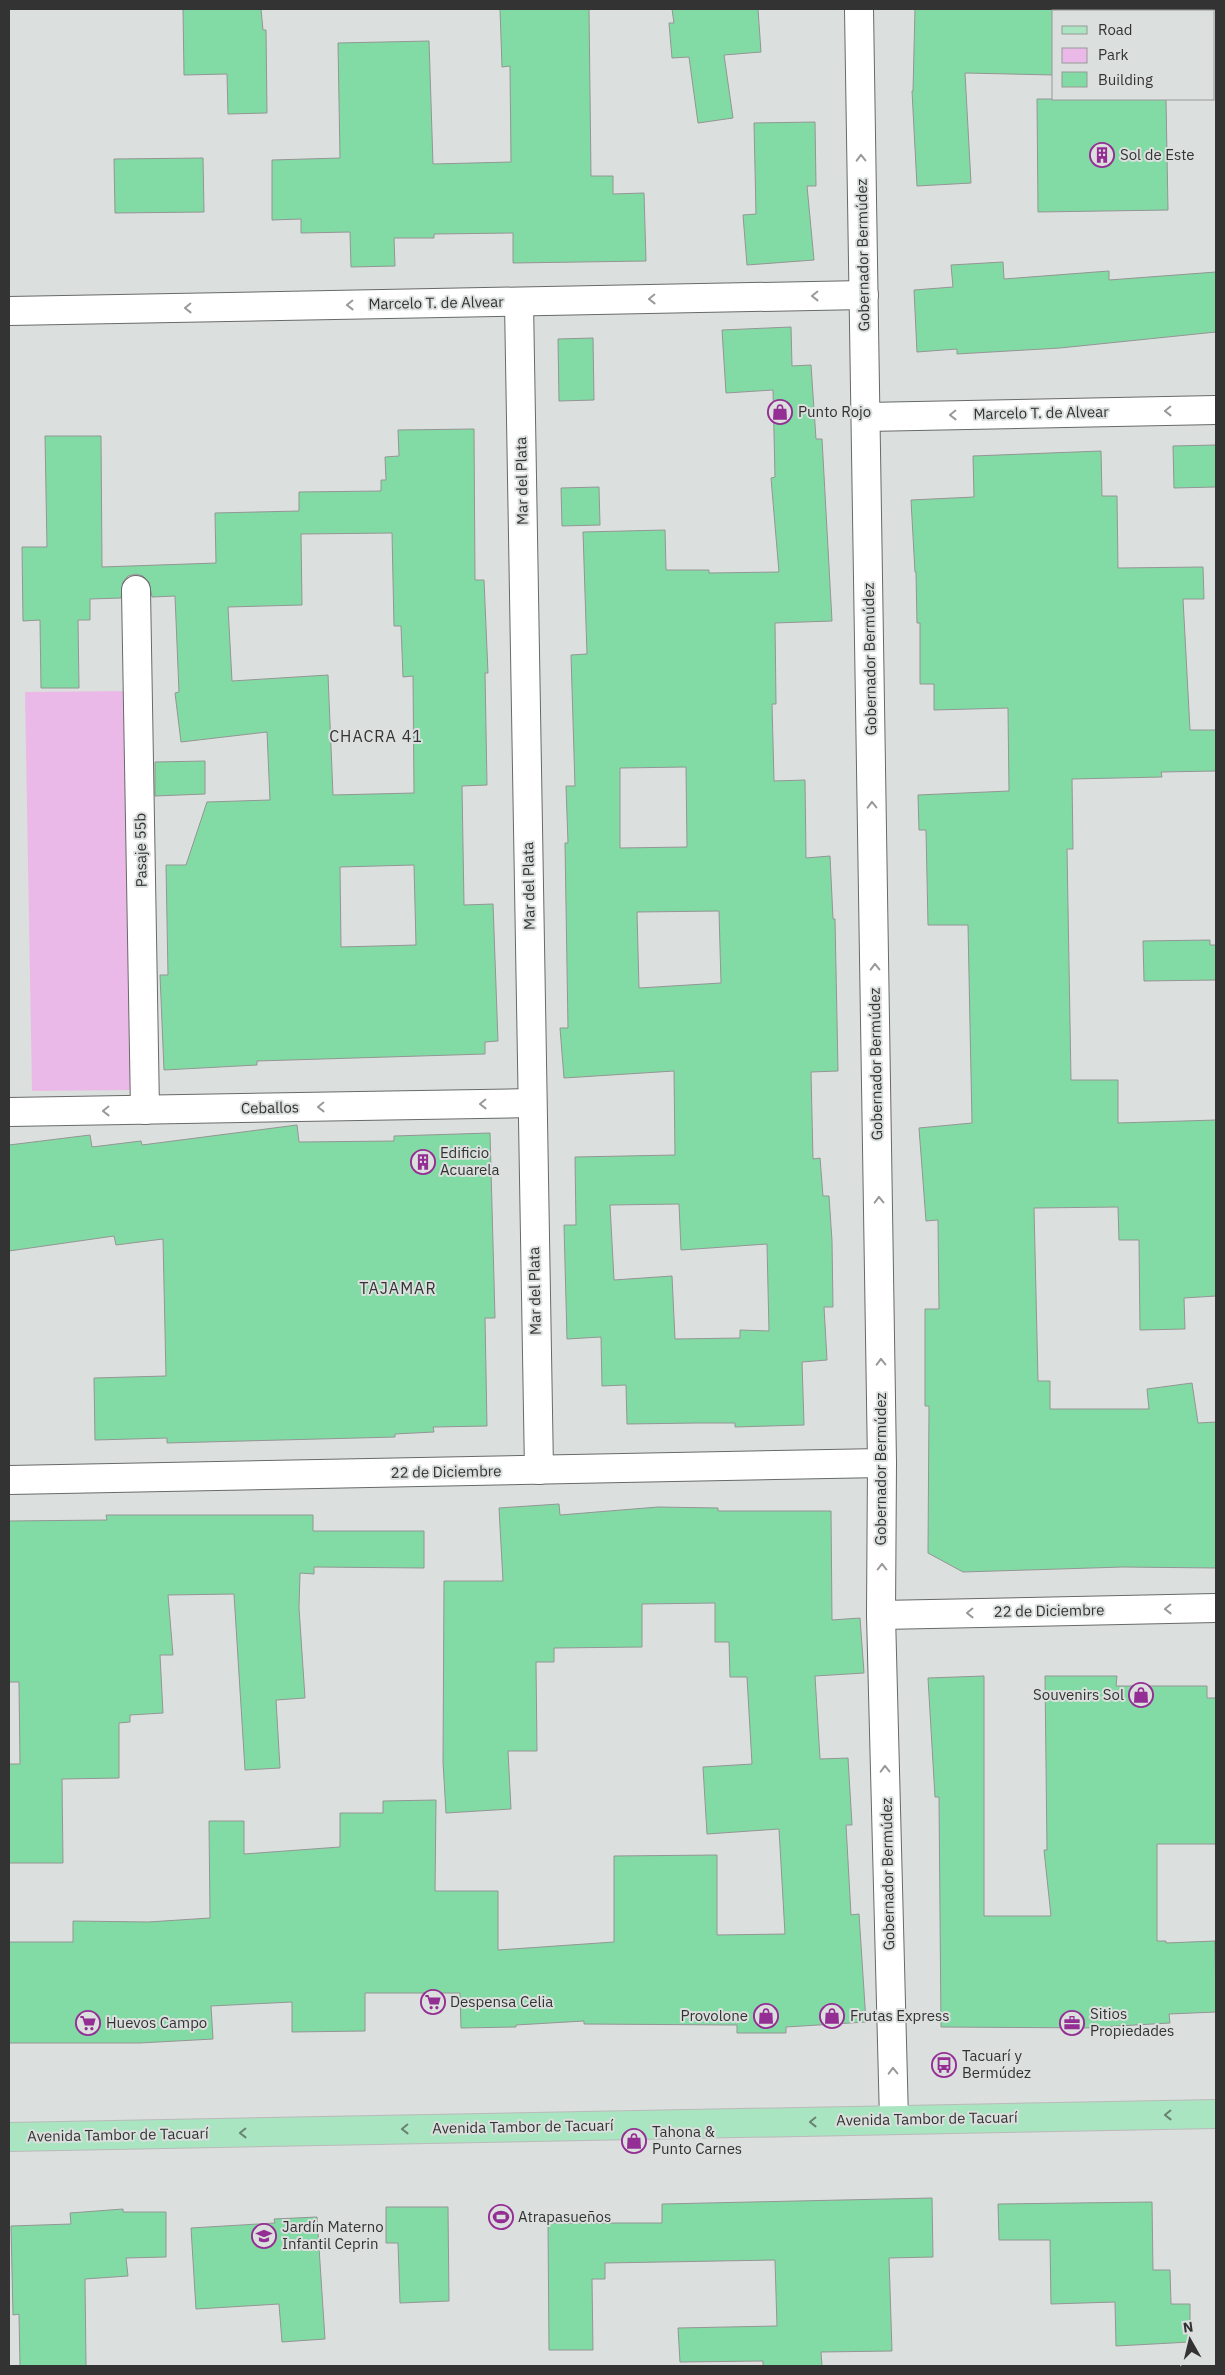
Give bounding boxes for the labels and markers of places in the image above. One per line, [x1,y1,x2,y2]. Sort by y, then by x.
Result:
building icon: Sol de Este [1089,142,1115,168]
place label: Sol de Este [1120,145,1195,164]
shop icon: Punto Rojo [767,399,793,425]
place label: Punto Rojo [798,402,871,421]
place label: Edificio Acuarela [440,1143,499,1179]
building icon: Edificio Acuarela [410,1149,436,1175]
shop icon: Souvenirs Sol [1128,1682,1154,1708]
place label: Souvenirs Sol [1033,1685,1124,1704]
supermarket icon: Despensa Celia [420,1989,446,2015]
place label: Despensa Celia [450,1992,553,2011]
shop icon: Provolone [753,2003,779,2029]
shop icon: Frutas Express [819,2003,845,2029]
place label: Sitios Propiedades [1090,2004,1174,2040]
place label: Provolone [680,2006,748,2025]
place label: Frutas Express [850,2006,949,2025]
supermarket icon: Huevos Campo [75,2010,101,2036]
office icon: Sitios Propiedades [1059,2010,1085,2036]
place label: Huevos Campo [106,2013,207,2032]
place label: Tacuarí y Bermúdez [962,2046,1031,2082]
bus stop icon: Tacuarí y Bermúdez [931,2052,957,2078]
place label: Tahona & Punto Carnes [652,2122,742,2158]
shop icon: Tahona & Punto Carnes [621,2128,647,2154]
sports icon: Atrapasueños [488,2204,514,2230]
place label: Atrapasueños [518,2207,611,2226]
place label: Jardín Materno Infantil Ceprin [282,2217,384,2253]
school or university icon: Jardín Materno Infantil Ceprin [251,2223,277,2249]

